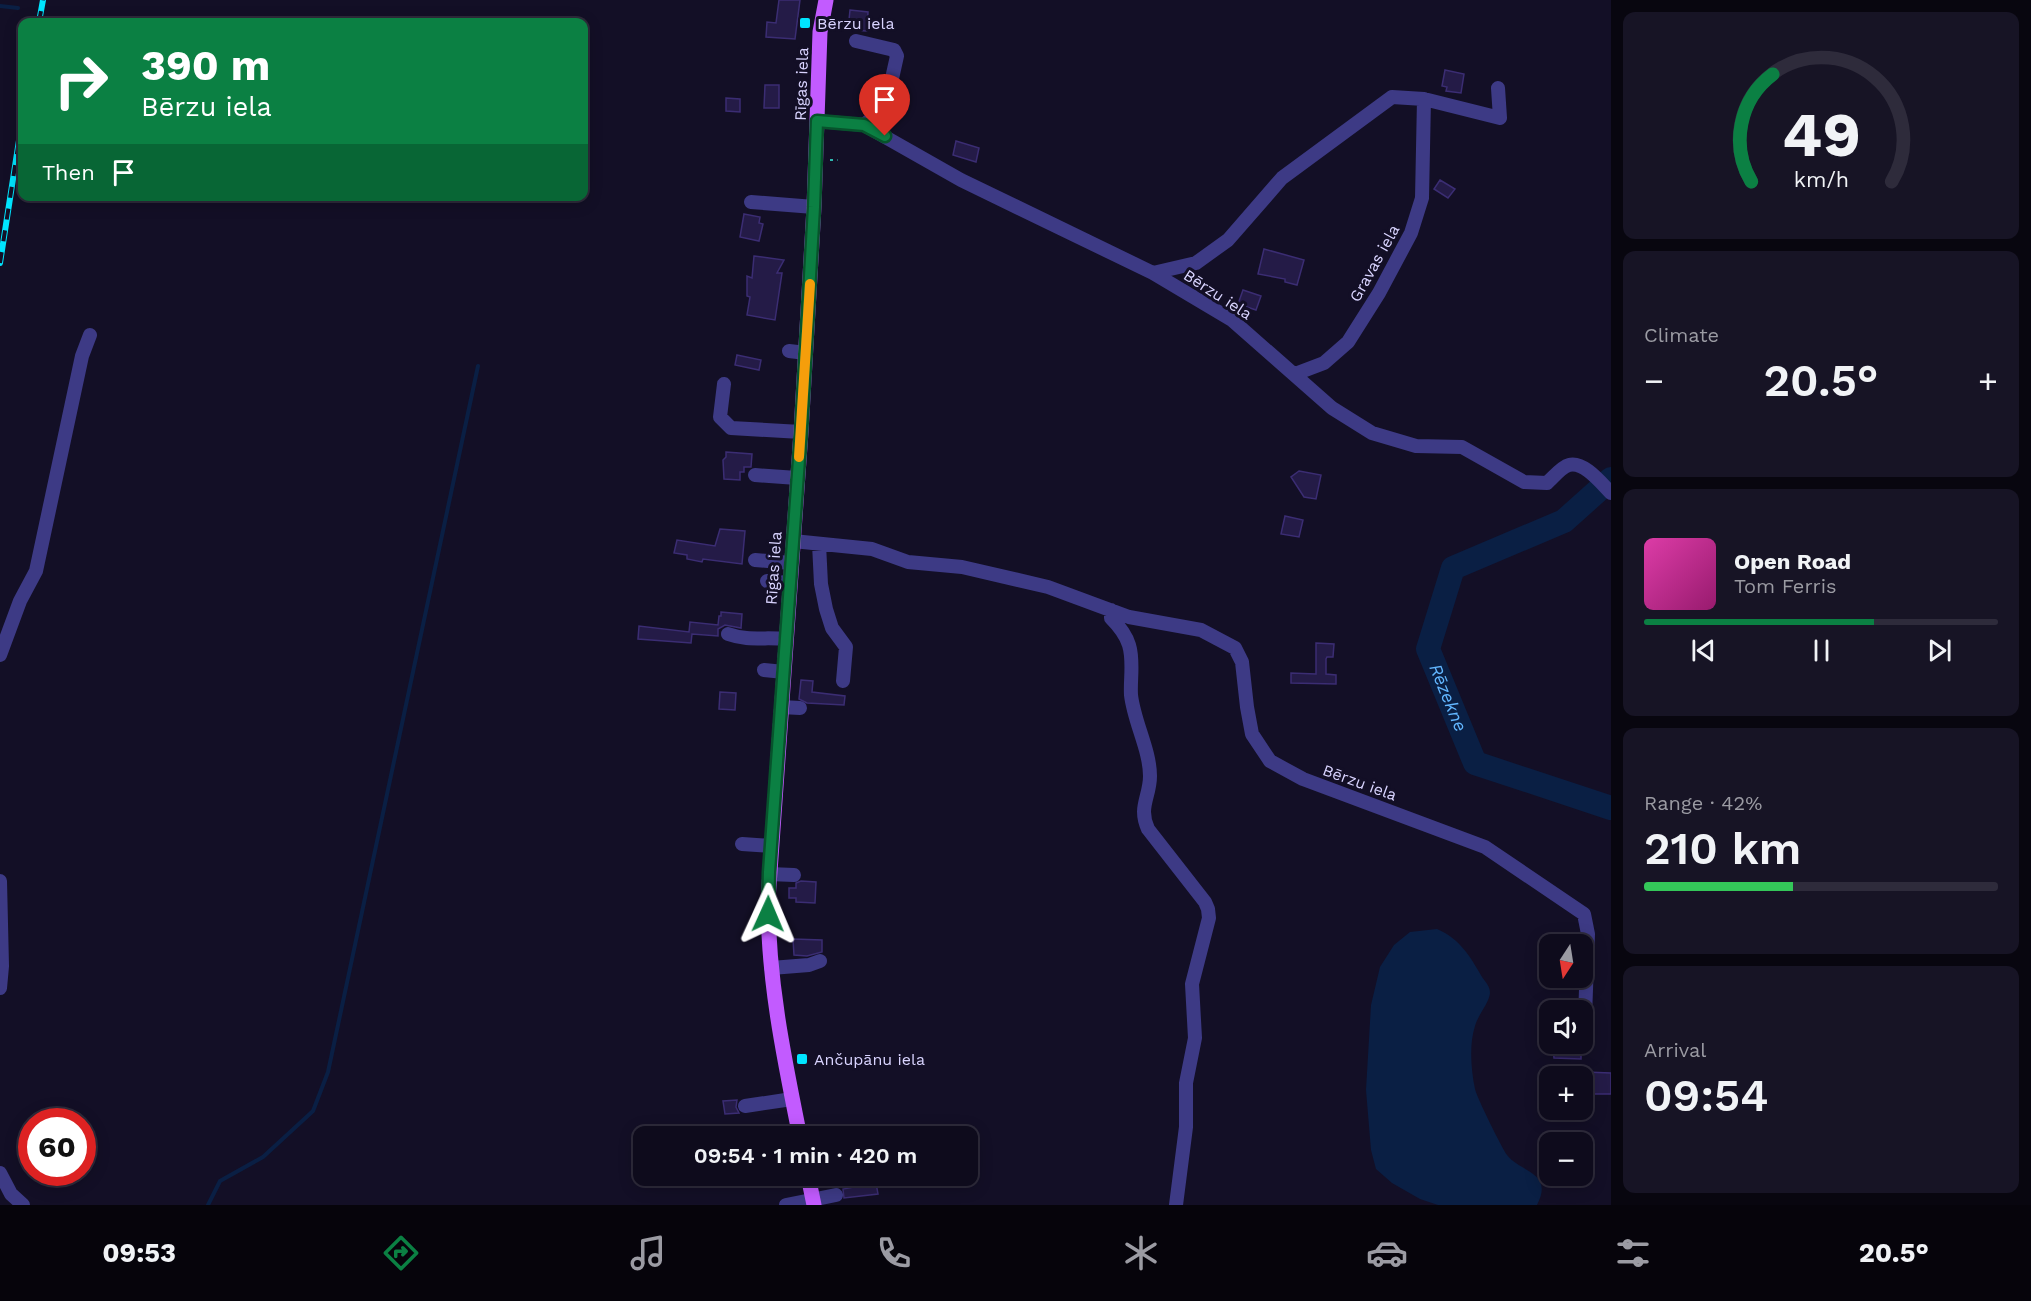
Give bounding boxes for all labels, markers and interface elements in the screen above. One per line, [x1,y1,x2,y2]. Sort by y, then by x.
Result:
place label: Bērzu iela [817,14,895,33]
marker: Bērzu iela [798,16,812,30]
text: 390 m [141,41,270,90]
icon: right [42,42,120,120]
street label: Rīgas iela [791,47,812,121]
pin [859,74,910,136]
icon: arrive [868,83,901,116]
text: Bērzu iela [141,91,272,123]
text: 49 [1782,98,1860,171]
icon: arrive [107,156,140,189]
text: Then [42,160,95,185]
text: km/h [1793,168,1849,193]
street label: Gravas iela [1345,221,1403,305]
street label: Bērzu iela [1180,265,1255,323]
text: Climate [1644,323,1719,347]
text: 20.5° [1763,354,1879,407]
text: − [1644,361,1664,400]
text: + [1978,361,1998,400]
street label: Rīgas iela [761,531,786,605]
text: Open Road [1734,549,1851,574]
text: Tom Ferris [1734,574,1837,598]
icon: previous [1687,634,1720,667]
icon: pause [1805,634,1838,667]
icon: next [1923,634,1956,667]
water label: Rēzekne [1425,660,1472,735]
street label: Bērzu iela [1320,760,1400,805]
text: Range · 42% [1644,791,1762,815]
text: 210 km [1644,822,1801,875]
position arrow [736,882,800,946]
north arrow [1539,934,1593,988]
map controls [1539,934,1593,1186]
button: sound [1539,1000,1593,1054]
text: Arrival [1644,1038,1706,1062]
place label: Ančupānu iela [814,1050,925,1069]
marker: Ančupānu iela [795,1052,809,1066]
button: + [1539,1066,1593,1120]
text: 09:54 [1644,1069,1769,1122]
speed limit sign: 60 [18,1108,96,1186]
button: − [1539,1132,1593,1186]
text: 09:54 · 1 min · 420 m [694,1143,917,1168]
icon: directions [380,1232,422,1274]
icon: music [627,1232,669,1274]
icon: phone [873,1232,915,1274]
icon: climate [1120,1232,1162,1274]
icon: car [1366,1232,1408,1274]
icon: filters [1612,1232,1654,1274]
text: 09:53 [102,1237,176,1269]
text: 20.5° [1859,1237,1929,1269]

